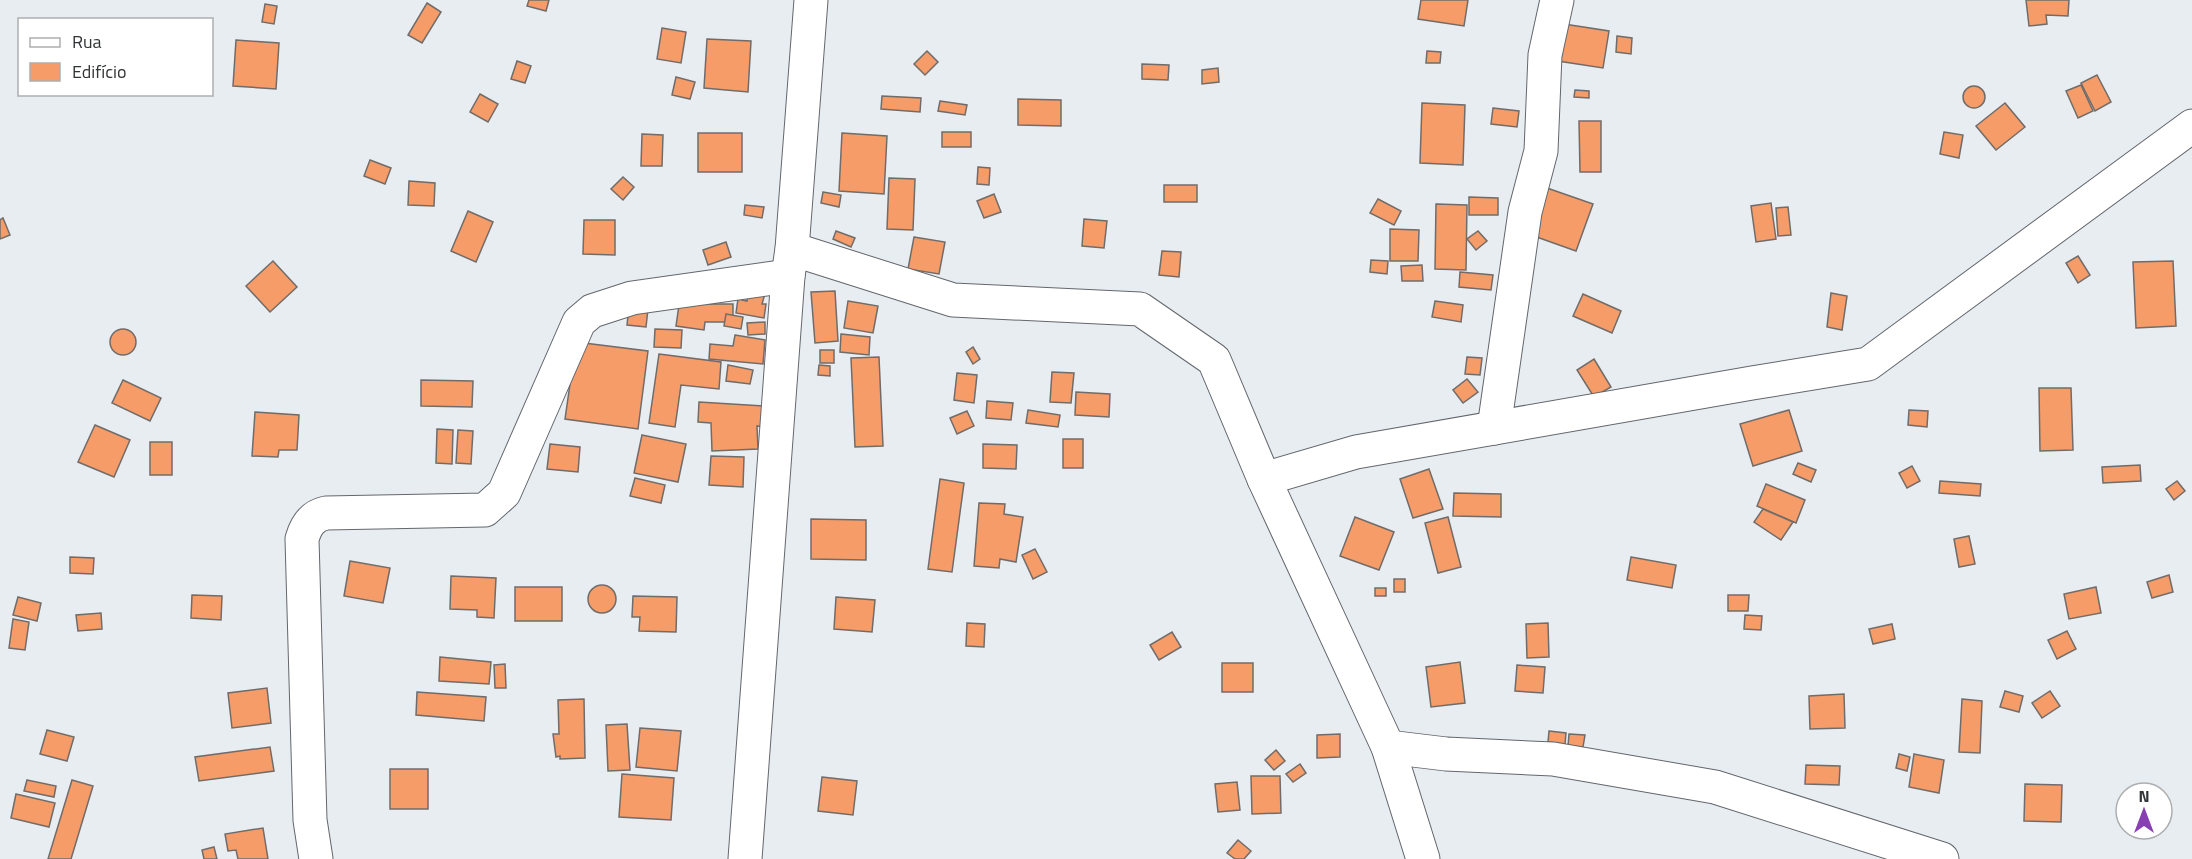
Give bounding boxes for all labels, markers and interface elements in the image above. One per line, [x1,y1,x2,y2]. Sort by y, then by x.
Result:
legend [18,18,213,96]
text: Rua [72,28,102,55]
text: Edifício [72,58,126,85]
north arrow [2114,781,2174,841]
text: N [2138,784,2150,808]

